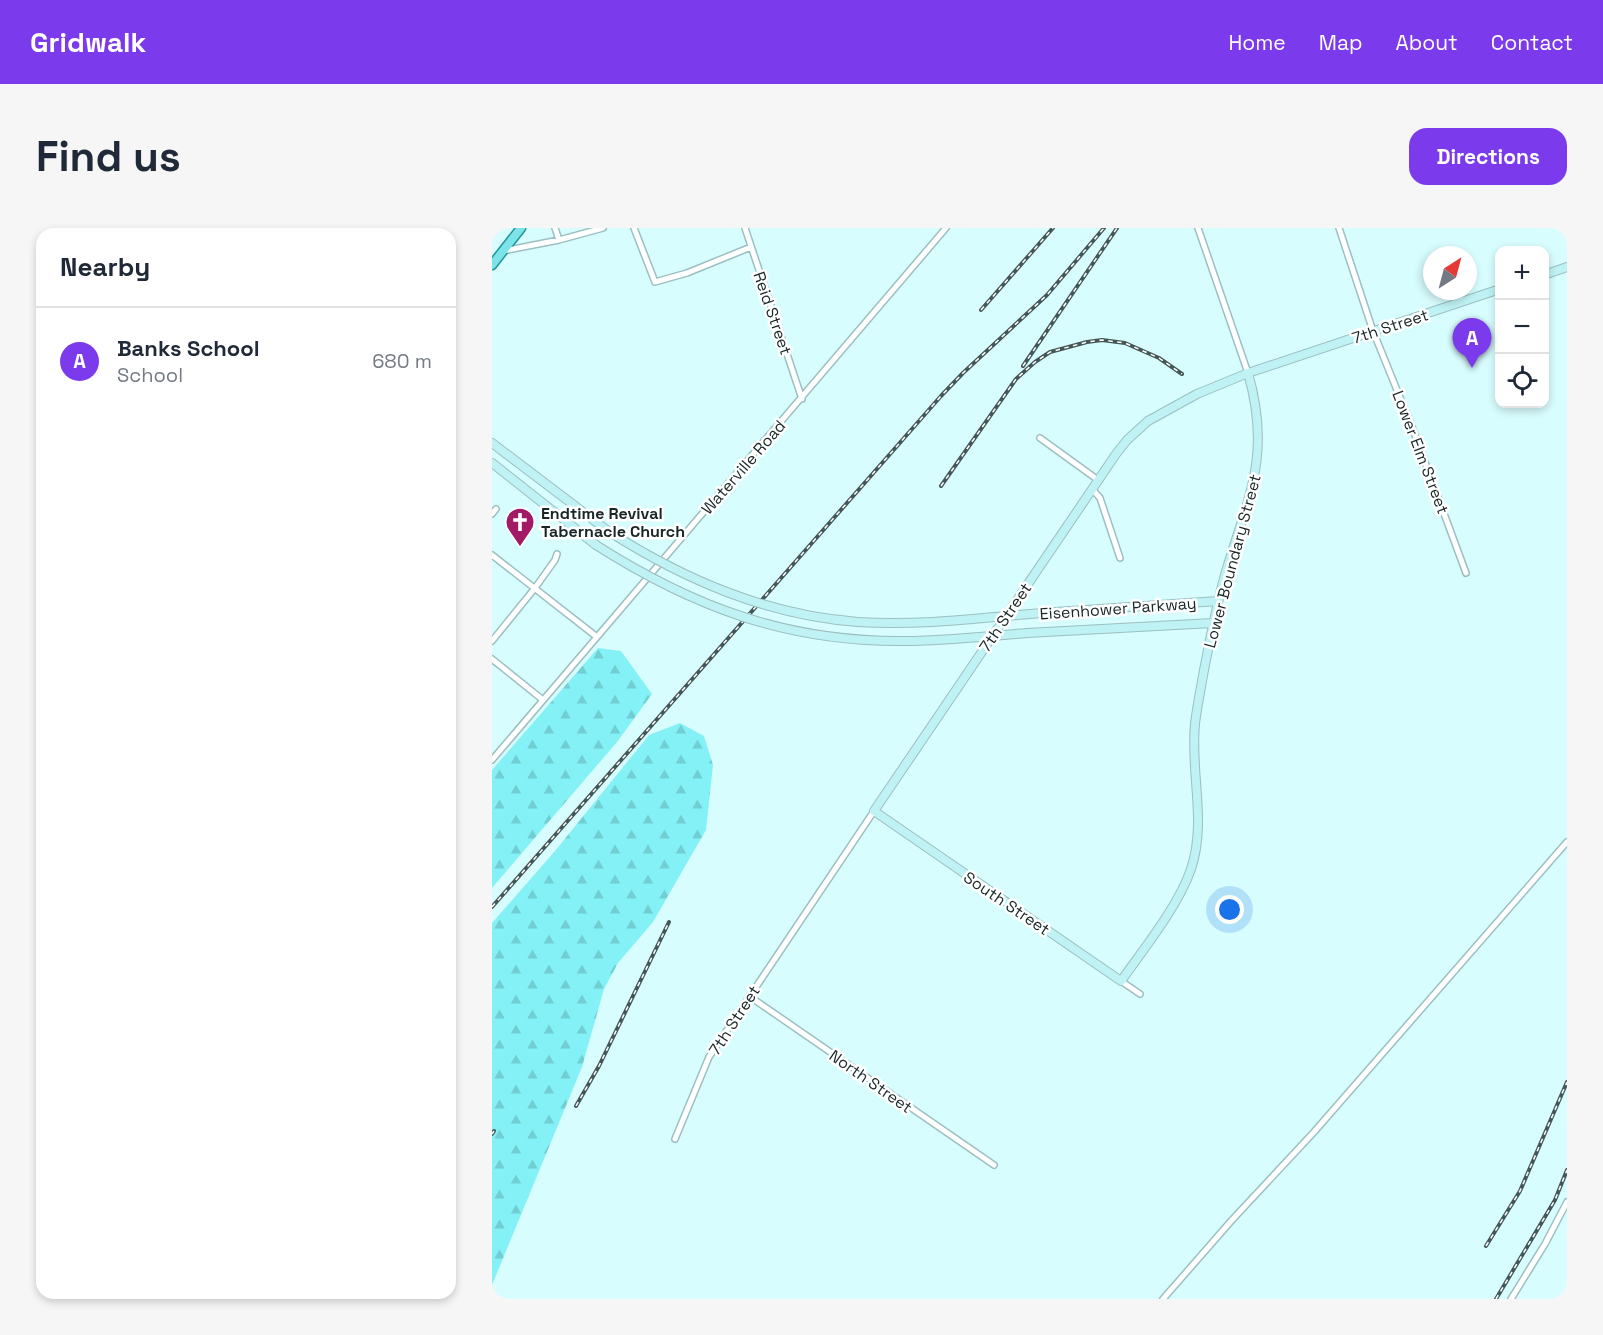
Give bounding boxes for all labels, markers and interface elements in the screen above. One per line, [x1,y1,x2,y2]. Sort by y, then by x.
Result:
text: Gridwalk [30,24,146,60]
text: Home [1228,29,1286,56]
text: Map [1319,29,1363,56]
text: About [1396,29,1458,56]
text: Contact [1491,29,1573,56]
button: Directions [1409,128,1567,185]
text: Find us [36,130,181,183]
north arrow [1423,246,1477,300]
map controls [1495,246,1549,408]
button: + [1495,246,1549,300]
text: Nearby [60,250,150,284]
street label: Reid Street [748,269,797,358]
button: − [1495,300,1549,354]
street label: 7th Street [1349,304,1431,349]
pin: A [1452,318,1492,368]
text: Banks School [117,334,260,362]
text: A [73,348,86,374]
text: 680 m [372,348,432,374]
button: locate [1495,354,1549,408]
text: School [117,362,183,388]
street label: Lower Elm Street [1387,388,1454,517]
street label: Waterville Road [697,416,790,519]
street label: Lower Boundary Street [1199,472,1266,650]
place label: Endtime Revival Tabernacle Church [541,503,685,542]
church icon: Endtime Revival Tabernacle Church [504,506,536,548]
street label: 7th Street [975,579,1036,656]
street label: Eisenhower Parkway [1039,593,1197,624]
street label: South Street [960,867,1054,940]
your location [1215,895,1244,924]
street label: 7th Street [704,981,765,1059]
street label: North Street [825,1045,916,1118]

